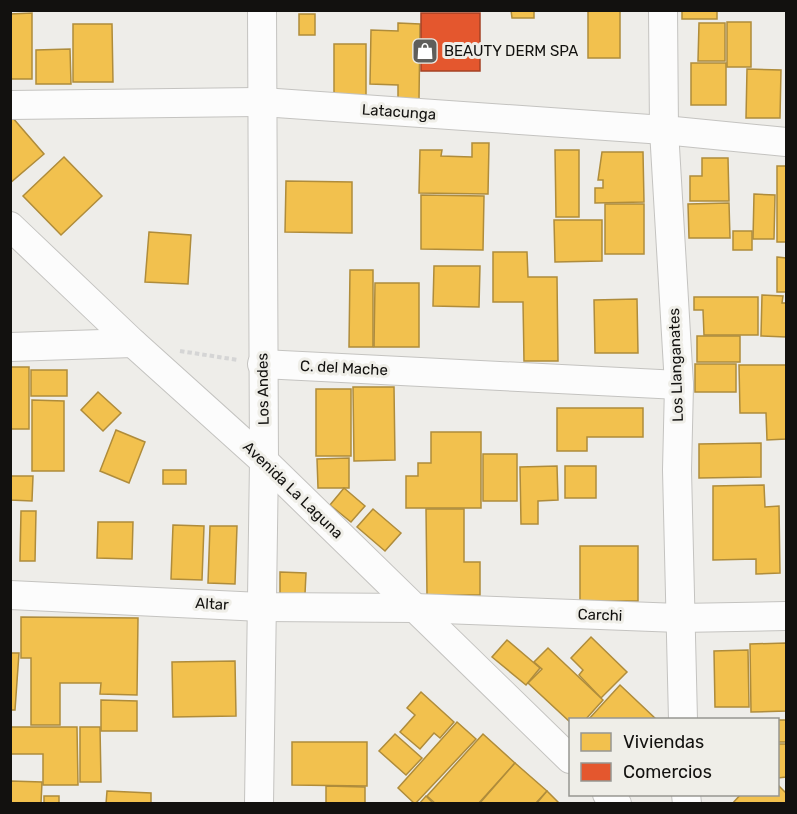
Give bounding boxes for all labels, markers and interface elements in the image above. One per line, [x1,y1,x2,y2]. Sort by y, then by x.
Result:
shop icon: BEAUTY DERM SPA [410,36,440,66]
place label: BEAUTY DERM SPA [444,42,578,60]
street label: Latacunga [361,100,437,124]
street label: Los Llanganates [665,307,687,422]
street label: Los Andes [253,353,273,425]
street label: C. del Mache [300,357,388,379]
street label: Avenida La Laguna [239,438,347,542]
street label: Altar [195,594,230,614]
street label: Carchi [577,605,623,625]
legend [569,718,779,796]
text: Viviendas [623,731,704,753]
text: Comercios [623,761,712,783]

